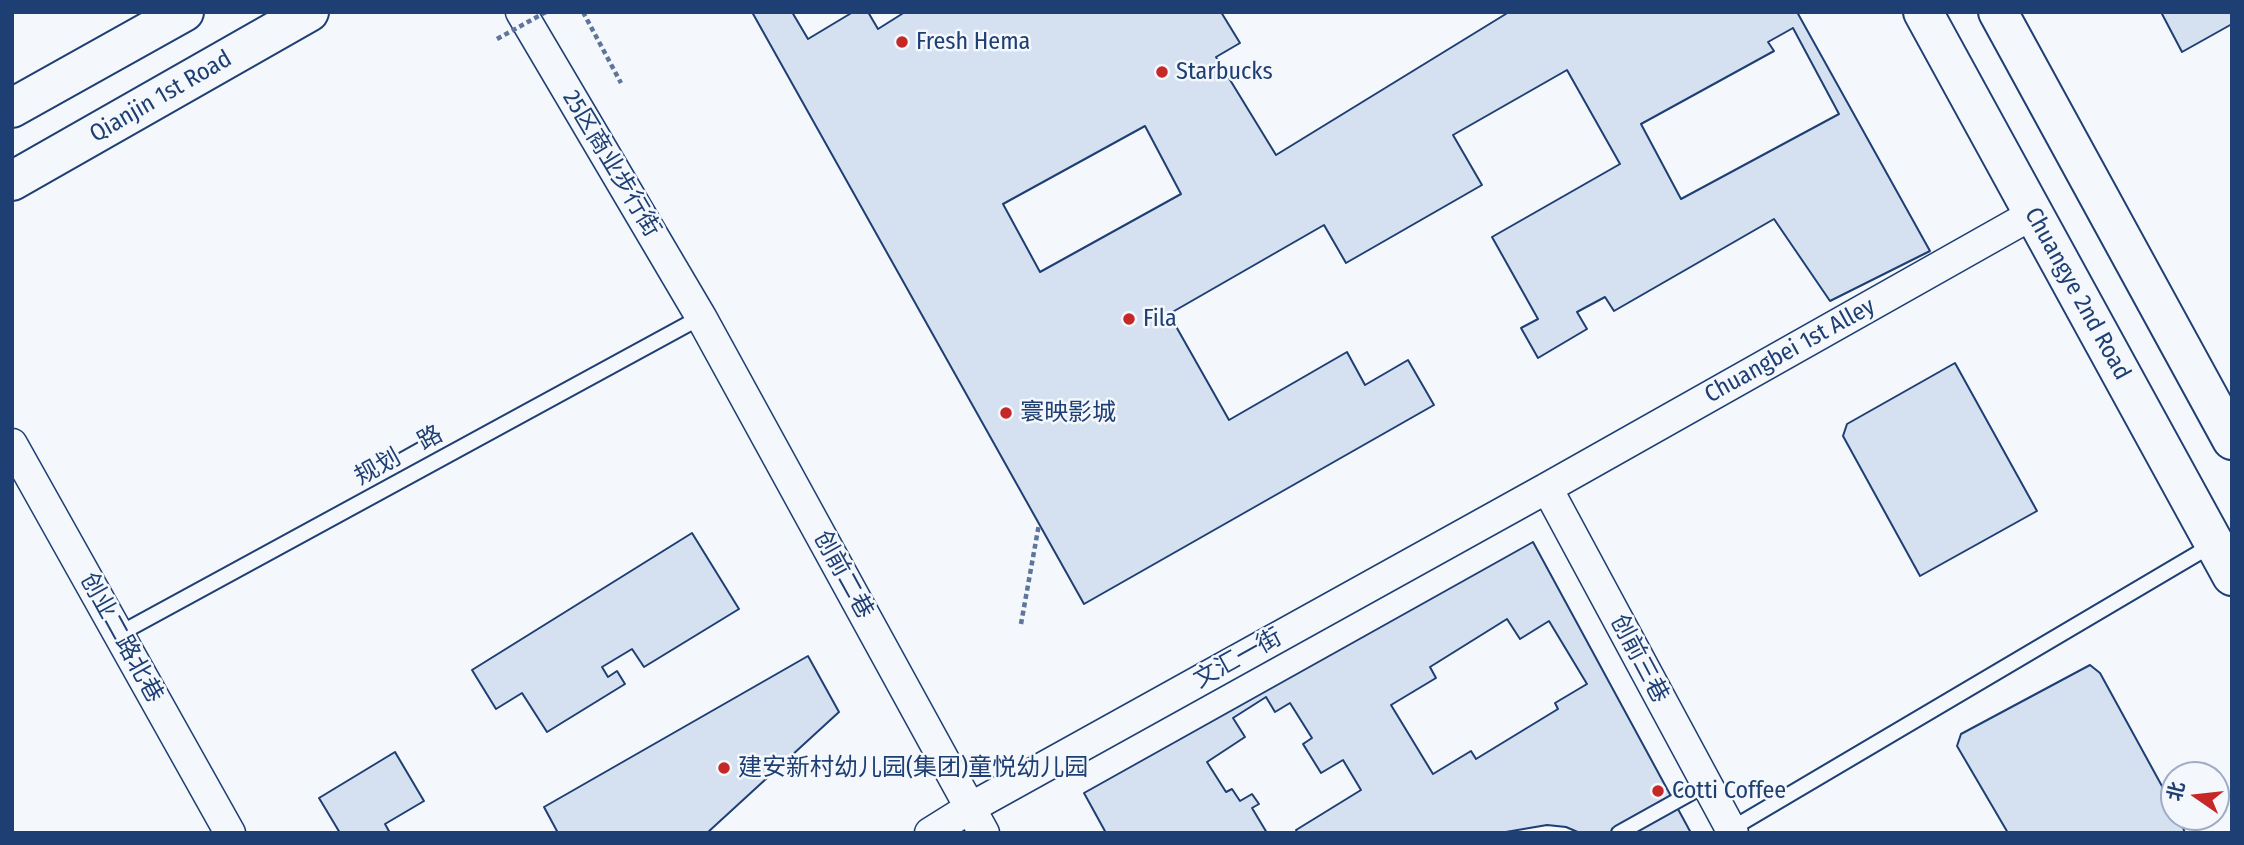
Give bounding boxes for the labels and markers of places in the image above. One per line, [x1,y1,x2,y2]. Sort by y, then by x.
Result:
place label: Fresh Hema [916,28,1030,56]
marker: Fresh Hema [894,34,910,50]
place label: Starbucks [1176,58,1273,86]
marker: Starbucks [1154,64,1170,80]
place label: Fila [1143,305,1177,333]
marker: Fila [1121,311,1137,327]
place label: 寰映影城 [1020,399,1116,427]
marker: 寰映影城 [998,405,1014,421]
place label: 建安新村幼儿园(集团)童悦幼儿园 [738,754,1088,782]
marker: 建安新村幼儿园(集团)童悦幼儿园 [716,760,732,776]
place label: Cotti Coffee [1672,777,1786,805]
marker: Cotti Coffee [1650,783,1666,799]

